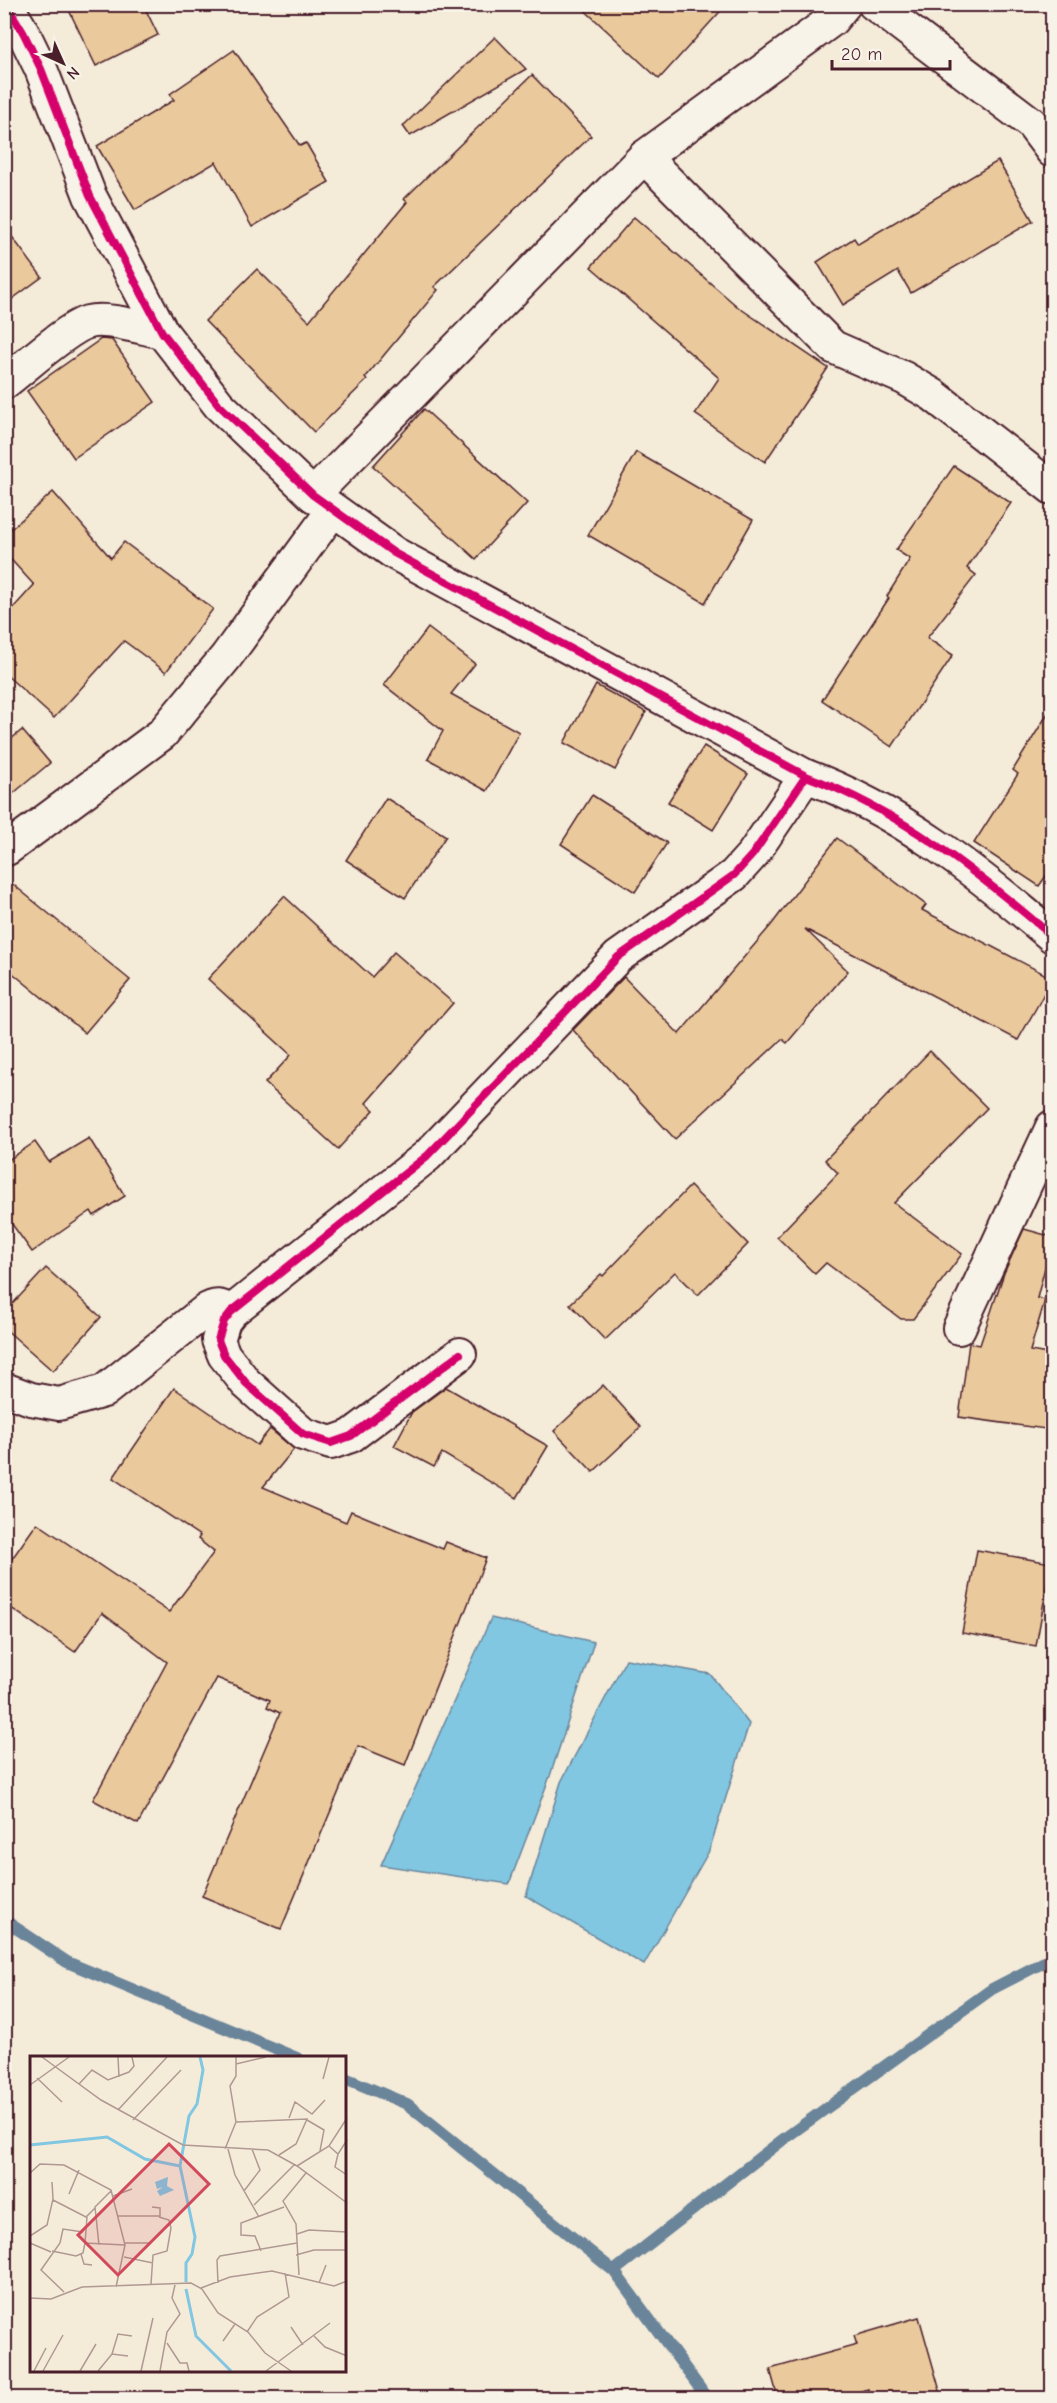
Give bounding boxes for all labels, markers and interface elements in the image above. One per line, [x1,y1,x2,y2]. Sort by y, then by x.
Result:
north arrow [33,33,93,93]
scale bar [832,33,950,71]
text: 20 m [841,44,882,65]
text: N [63,63,83,83]
inset map [30,2056,346,2373]

